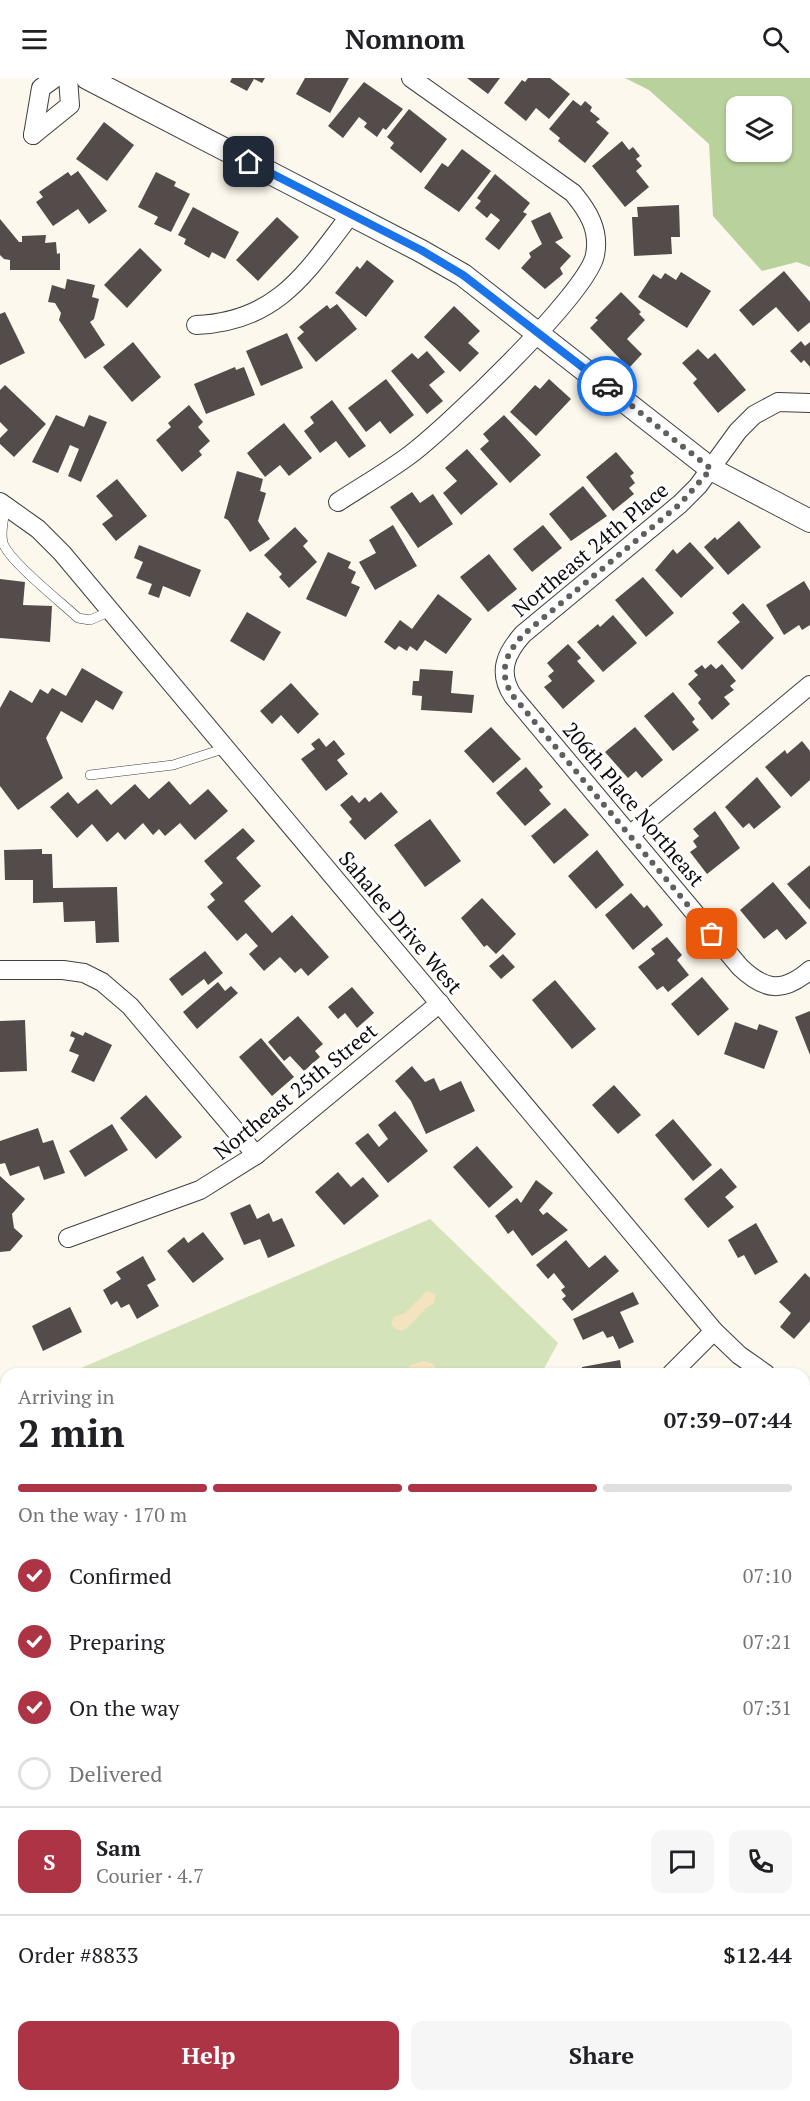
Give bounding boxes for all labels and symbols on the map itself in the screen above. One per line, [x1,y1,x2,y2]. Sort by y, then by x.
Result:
pin [223,136,274,187]
courier [577,356,637,416]
street label: Northeast 24th Place [506,475,674,623]
street label: 206th Place Northeast [557,716,711,892]
street label: Sahalee Drive West [333,845,469,999]
pin [686,908,737,959]
street label: Northeast 25th Street [208,1016,382,1165]

